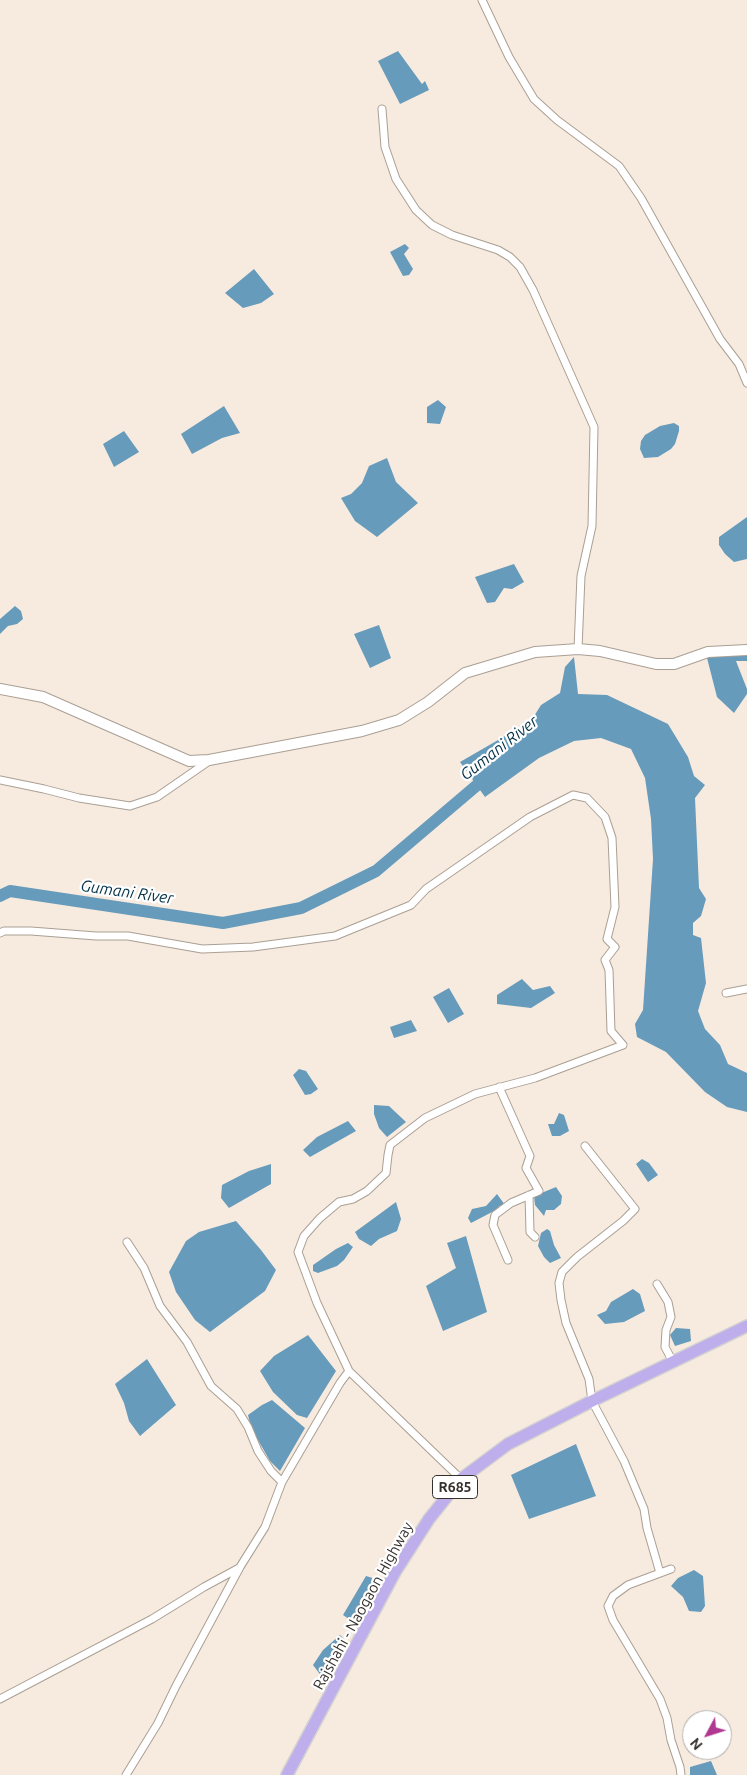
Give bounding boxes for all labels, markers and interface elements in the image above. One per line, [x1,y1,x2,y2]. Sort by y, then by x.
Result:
water label: Gumani River [456,712,542,784]
water label: Gumani River [79,876,175,908]
road number: R685 [432,1475,478,1498]
street label: Rajshahi - Naogaon Highway [309,1519,417,1693]
north arrow [682,1710,732,1760]
text: N [687,1735,706,1753]

